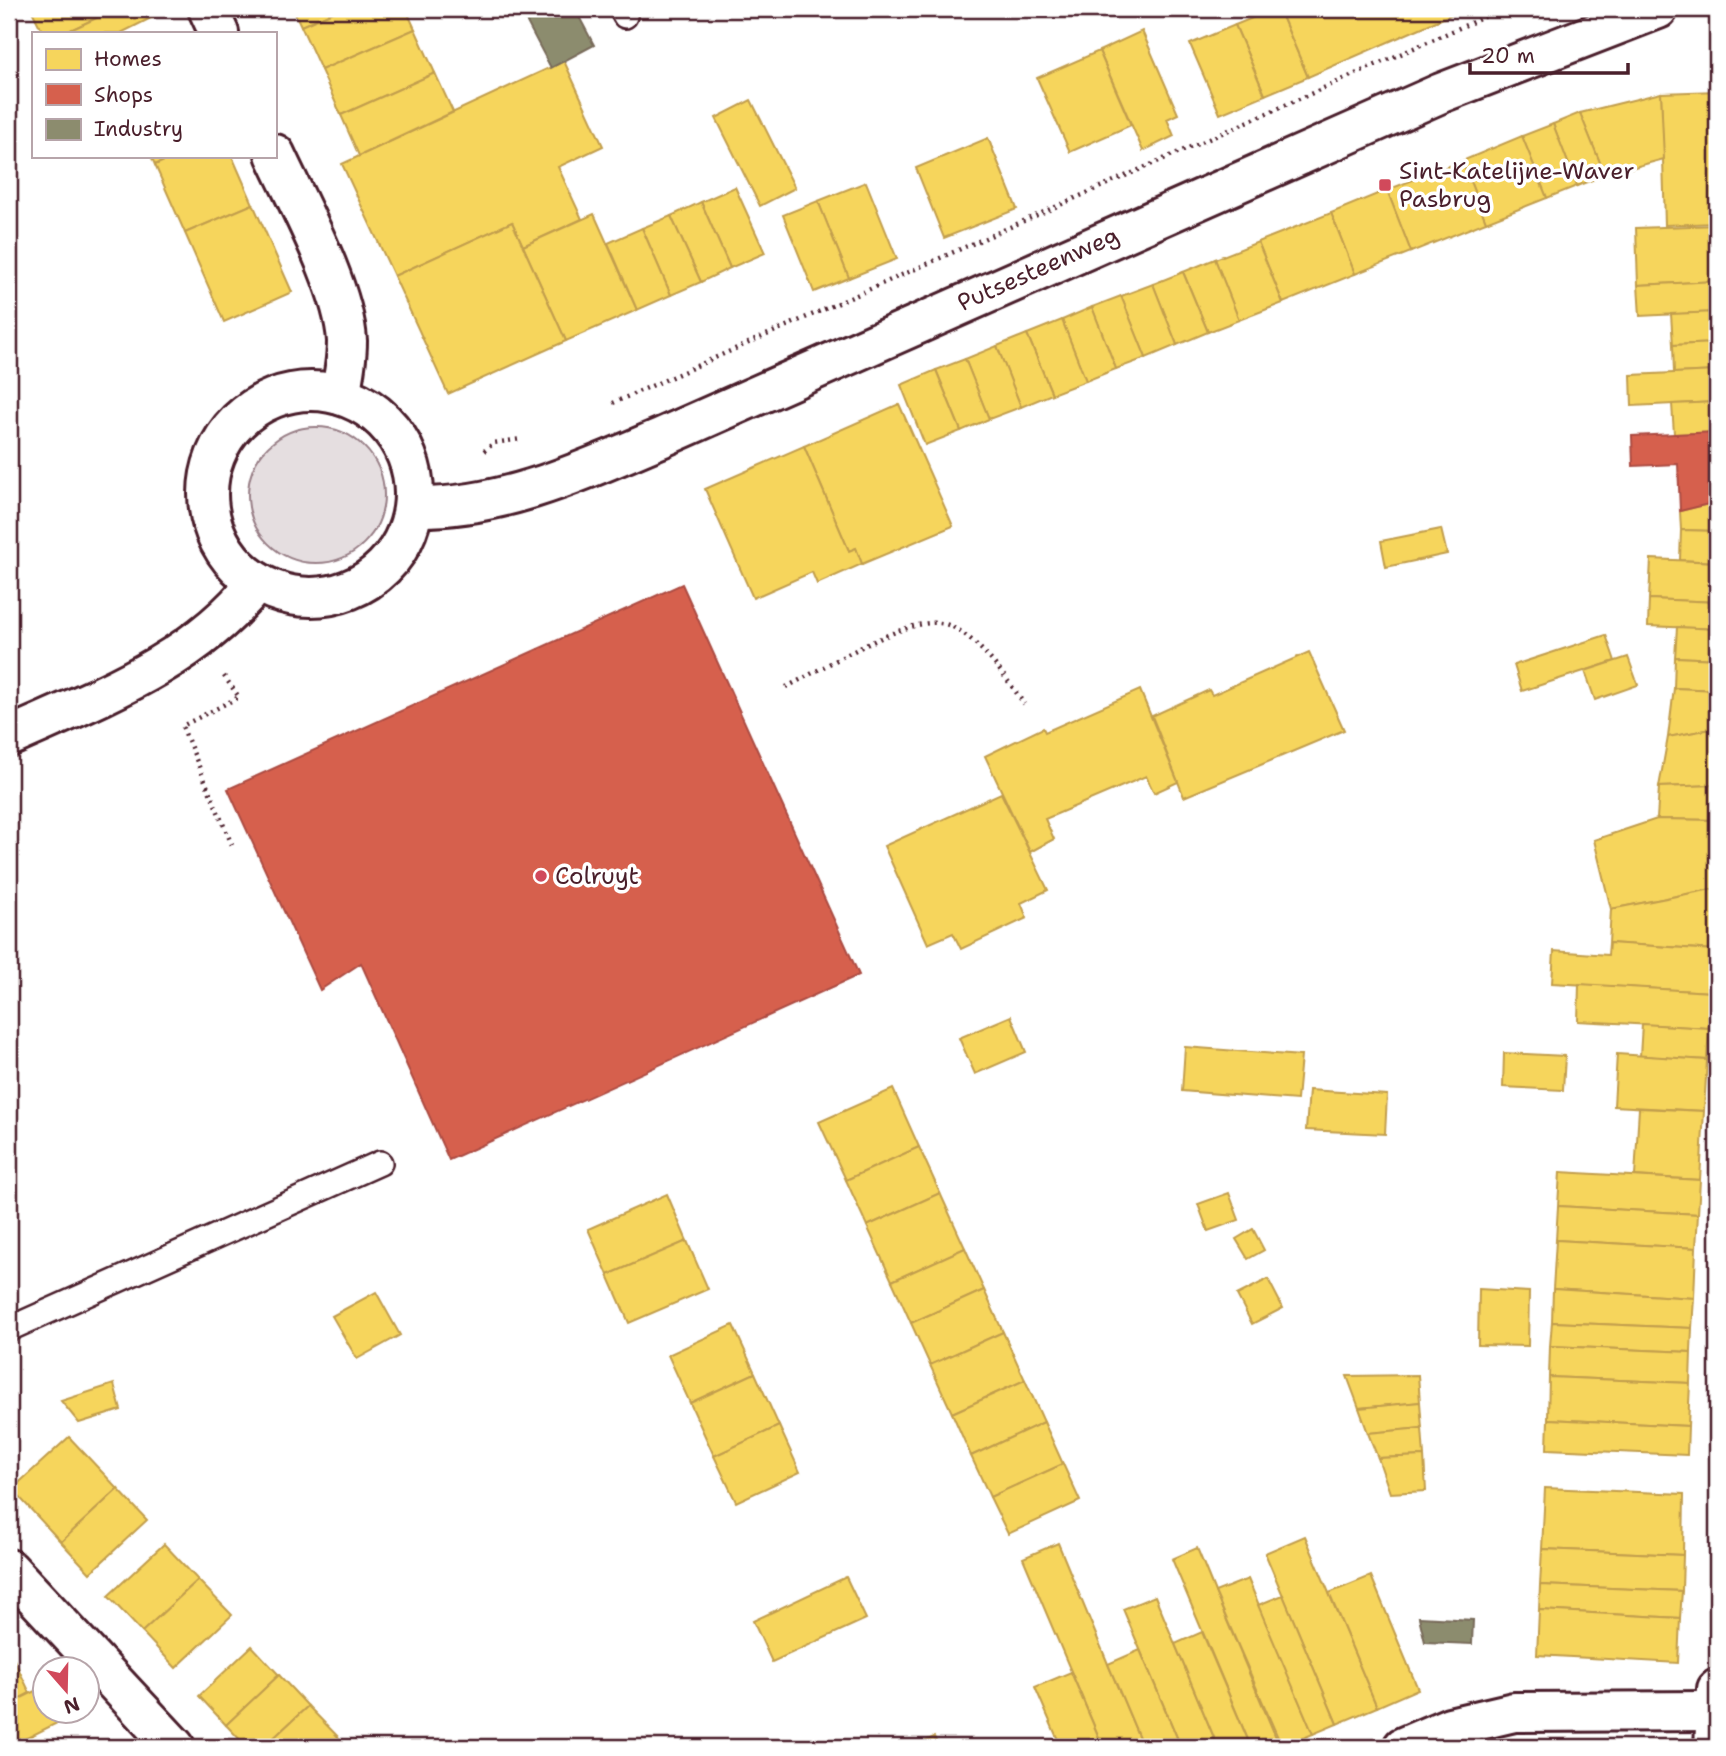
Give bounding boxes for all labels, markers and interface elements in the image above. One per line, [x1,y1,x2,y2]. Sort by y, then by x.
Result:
legend [32,32,276,158]
scale bar [1470,32,1628,76]
text: 20 m [1481,42,1535,70]
text: Homes [94,45,162,73]
text: Shops [94,81,153,109]
text: Industry [94,115,183,143]
place label: Sint-Katelijne-Waver Pasbrug [1399,155,1635,215]
marker: Sint-Katelijne-Waver Pasbrug [1377,177,1393,193]
street label: Putsesteenweg [952,219,1124,319]
place label: Colruyt [555,860,639,892]
marker: Colruyt [533,868,549,884]
north arrow [32,1654,102,1724]
text: N [60,1691,83,1720]

